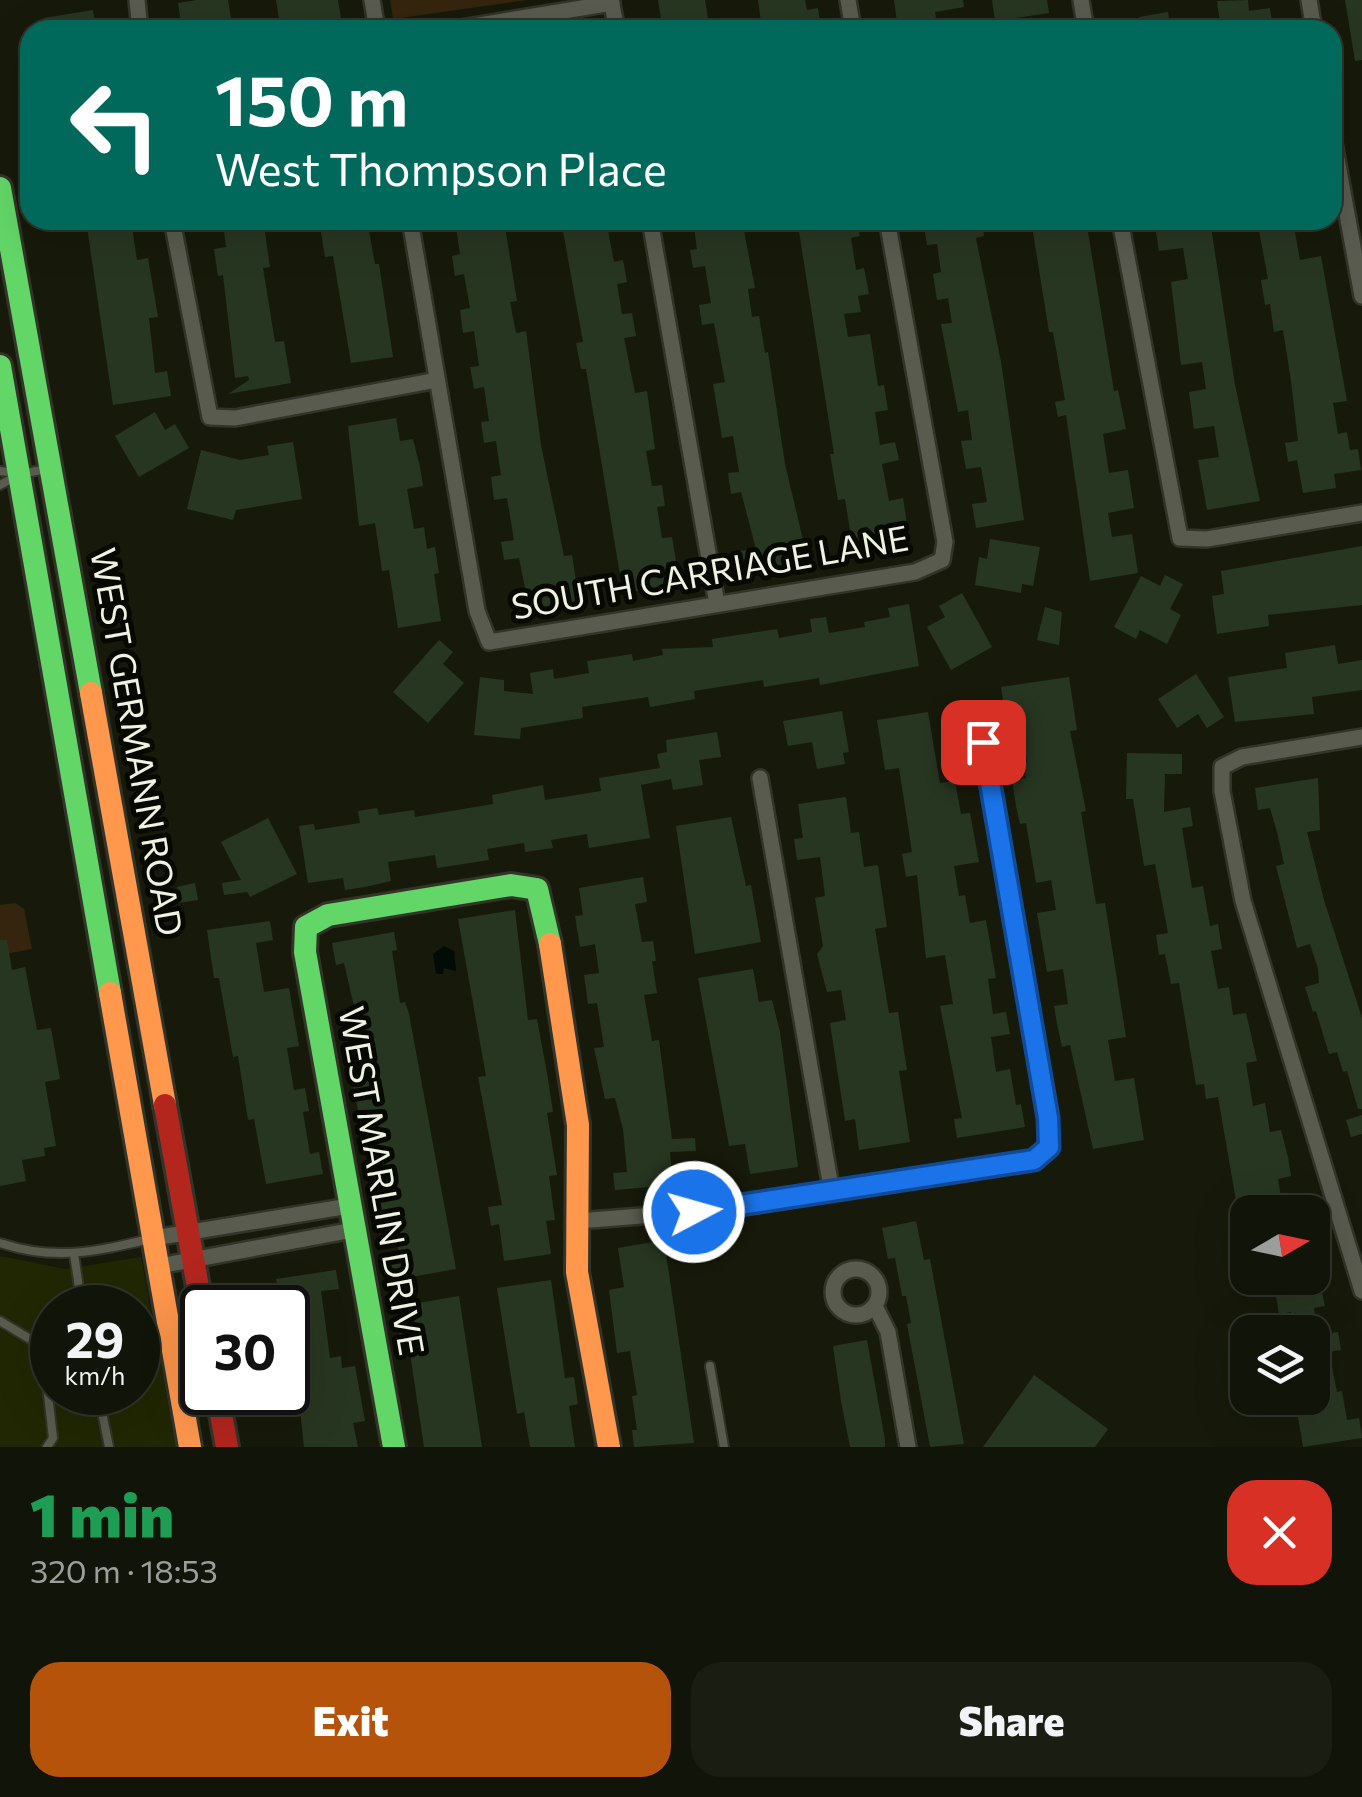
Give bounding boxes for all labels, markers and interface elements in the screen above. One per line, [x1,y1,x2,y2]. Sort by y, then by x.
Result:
text: 150 m [215,55,408,140]
icon: left [50,60,180,190]
text: West Thompson Place [215,140,667,195]
street label: SOUTH CARRIAGE LANE [508,514,911,627]
street label: WEST GERMANN ROAD [83,544,194,939]
pin [941,700,1026,785]
icon: arrive [956,715,1011,770]
street label: WEST MARLIN DRIVE [332,1003,435,1358]
position arrow [642,1160,746,1264]
north arrow [1230,1195,1330,1295]
map controls [1230,1195,1330,1415]
speed limit sign: 30 [180,1285,310,1415]
text: 29 [65,1307,124,1368]
button: layers [1230,1315,1330,1415]
text: km/h [65,1360,125,1390]
text: 1 min [30,1476,174,1549]
button: close [1227,1480,1332,1585]
text: 320 m · 18:53 [30,1550,218,1590]
button: Exit [30,1662,671,1777]
button: Share [691,1662,1332,1777]

